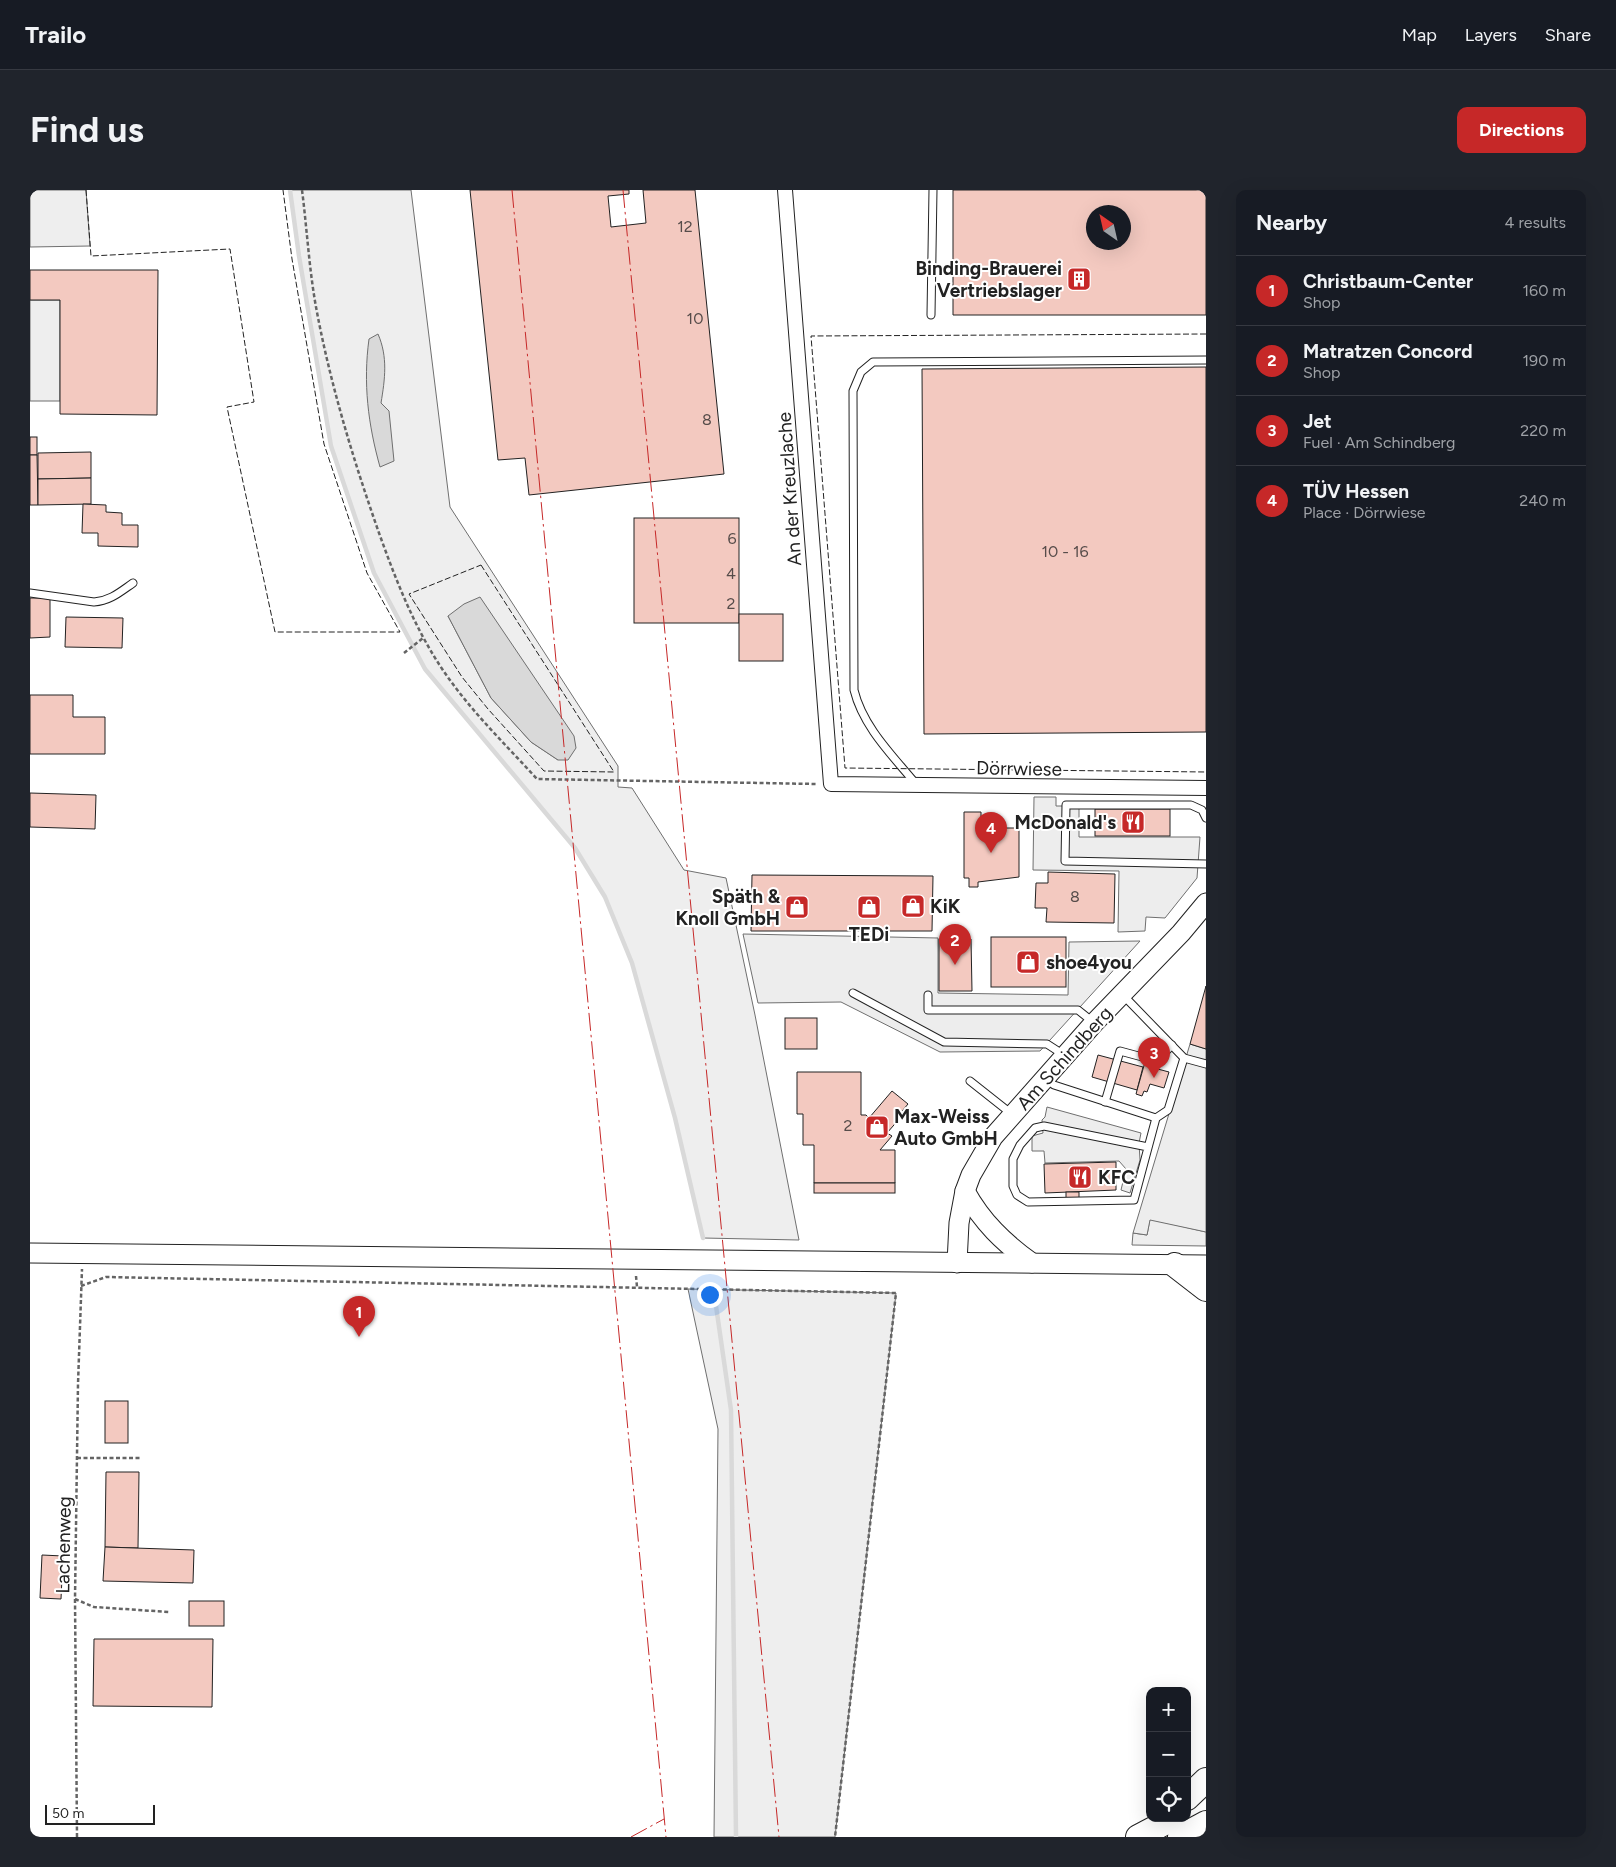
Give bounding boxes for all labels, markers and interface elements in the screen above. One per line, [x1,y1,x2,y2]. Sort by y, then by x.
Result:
text: Trailo [25,20,86,49]
text: Map [1402,24,1437,46]
text: Layers [1465,24,1517,46]
text: Share [1545,24,1591,46]
button: Directions [1457,107,1586,153]
text: Find us [30,109,144,151]
north arrow [1086,205,1131,250]
text: Nearby [1256,210,1327,235]
text: 4 results [1505,213,1566,232]
house number: 12 [677,217,693,236]
place label: Binding-Brauerei Vertriebslager [915,257,1062,302]
building icon: Binding-Brauerei Vertriebslager [1066,266,1092,292]
text: Christbaum-Center [1303,270,1473,293]
text: 1 [1269,281,1275,300]
text: 160 m [1523,281,1566,300]
text: Shop [1303,293,1341,312]
house number: 10 [687,309,703,328]
text: Matratzen Concord [1303,340,1472,363]
text: 2 [1267,351,1277,370]
text: 190 m [1523,351,1566,370]
text: Shop [1303,363,1341,382]
house number: 8 [702,410,712,429]
text: Jet [1303,410,1332,433]
street label: An der Kreuzlache [773,411,806,567]
text: 3 [1268,421,1276,440]
text: 220 m [1520,421,1566,440]
text: Fuel · Am Schindberg [1303,433,1455,452]
text: TÜV Hessen [1303,480,1409,503]
text: 4 [1267,491,1277,510]
text: 240 m [1519,491,1566,510]
text: Place · Dörrwiese [1303,503,1426,522]
house number: 6 [727,529,737,548]
house number: 10 - 16 [1041,542,1089,561]
house number: 4 [726,564,736,583]
house number: 2 [727,594,735,613]
street label: Dörrwiese [976,756,1062,781]
restaurant icon: McDonald's [1120,809,1146,835]
place label: McDonald's [1015,811,1116,834]
pin: 4 [975,812,1007,853]
place label: Späth & Knoll GmbH [676,885,781,930]
house number: 8 [1070,887,1080,906]
shop icon: KiK [900,893,926,919]
shop icon: Späth & Knoll GmbH [784,894,810,920]
shop icon: TEDi [856,894,882,920]
place label: KiK [930,895,961,918]
place label: TEDi [849,923,889,946]
pin: 2 [939,924,971,965]
shop icon: shoe4you [1015,949,1041,975]
place label: shoe4you [1046,951,1132,974]
street label: Am Schindberg [1012,1002,1117,1115]
pin: 3 [1138,1037,1170,1078]
place label: Max-Weiss Auto GmbH [894,1105,998,1150]
shop icon: Max-Weiss Auto GmbH [864,1114,890,1140]
house number: 2 [844,1116,852,1135]
restaurant icon: KFC [1067,1164,1093,1190]
place label: KFC [1098,1166,1135,1189]
your location [697,1282,723,1308]
pin: 1 [343,1296,375,1337]
street label: Lachenweg [51,1496,76,1594]
map controls [1146,1687,1191,1822]
button: + [1146,1687,1191,1732]
button: − [1146,1732,1191,1777]
button: locate [1146,1777,1191,1822]
scale bar [45,1802,155,1825]
text: 50 m [52,1805,84,1822]

